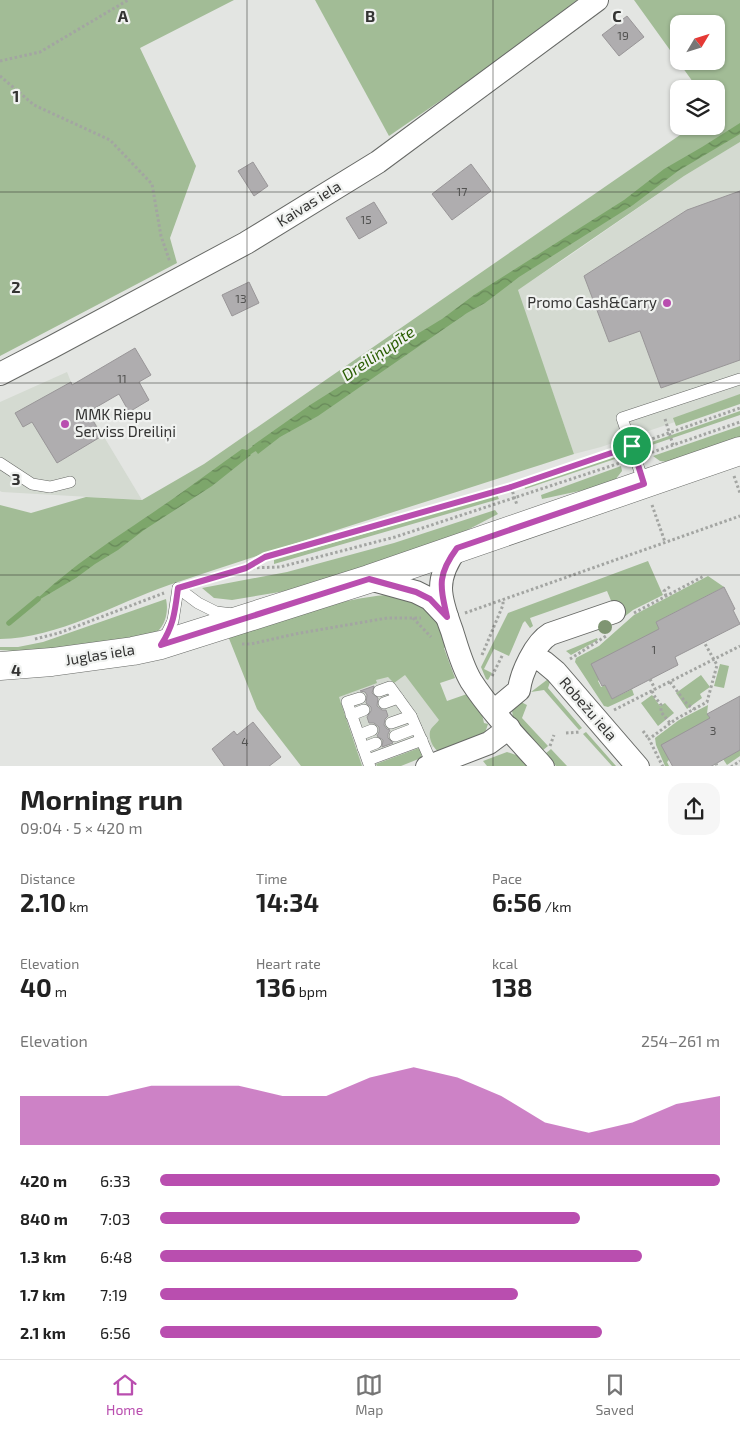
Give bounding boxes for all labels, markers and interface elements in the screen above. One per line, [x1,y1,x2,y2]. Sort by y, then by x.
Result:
text: A [118,6,129,25]
text: B [365,6,375,25]
text: C [612,6,622,25]
north arrow [670,15,725,70]
map controls [670,15,725,135]
house number: 19 [617,28,629,42]
button: layers [670,80,725,135]
text: 1 [13,86,19,105]
street label: Kaivas iela [273,176,344,230]
house number: 17 [457,184,467,198]
house number: 15 [360,212,372,226]
text: 2 [11,277,21,296]
house number: 13 [235,291,247,305]
place label: Promo Cash&Carry [527,293,657,311]
marker: Promo Cash&Carry [661,297,673,309]
water label: Dreiliņupīte [338,321,419,386]
house number: 11 [117,371,127,385]
place label: MMK Riepu Serviss Dreiliņi [75,405,176,442]
marker: MMK Riepu Serviss Dreiliņi [59,418,71,430]
pin [611,425,653,467]
icon: arrive [618,432,646,460]
text: 3 [11,469,21,488]
street label: Juglas iela [64,640,136,668]
house number: 1 [652,642,656,656]
text: 4 [11,660,21,679]
street label: Robežu iela [556,673,621,744]
house number: 3 [710,723,716,737]
house number: 4 [241,734,249,748]
text: Morning run [20,782,183,816]
button: share [668,783,720,835]
text: 09:04 · 5 × 420 m [20,818,143,837]
text: Distance [20,870,75,887]
text: Time [256,870,287,887]
text: Pace [492,870,522,887]
text: 2.10 [20,887,66,917]
text: 14:34 [256,887,319,917]
text: 6:56 [492,887,542,917]
text: km [66,898,89,915]
text: /km [542,898,571,915]
text: Elevation [20,955,79,972]
text: Heart rate [256,955,321,972]
text: kcal [492,955,518,972]
text: 40 [20,972,52,1002]
text: 136 [256,972,296,1002]
text: 138 [492,972,533,1002]
text: m [52,983,67,1000]
text: bpm [296,983,327,1000]
text: Elevation [20,1031,88,1050]
text: 254–261 m [641,1031,720,1050]
text: 420 m [20,1171,67,1190]
text: 6:33 [100,1171,131,1190]
text: 840 m [20,1209,68,1228]
text: 7:03 [100,1209,131,1228]
text: 1.3 km [20,1247,66,1266]
text: 6:48 [100,1247,132,1266]
text: 1.7 km [20,1285,65,1304]
text: 7:19 [100,1285,128,1304]
text: 2.1 km [20,1323,66,1342]
text: 6:56 [100,1323,131,1342]
tab: Home [106,1371,143,1418]
tab: Map [355,1371,383,1418]
tab: Saved [596,1371,634,1418]

